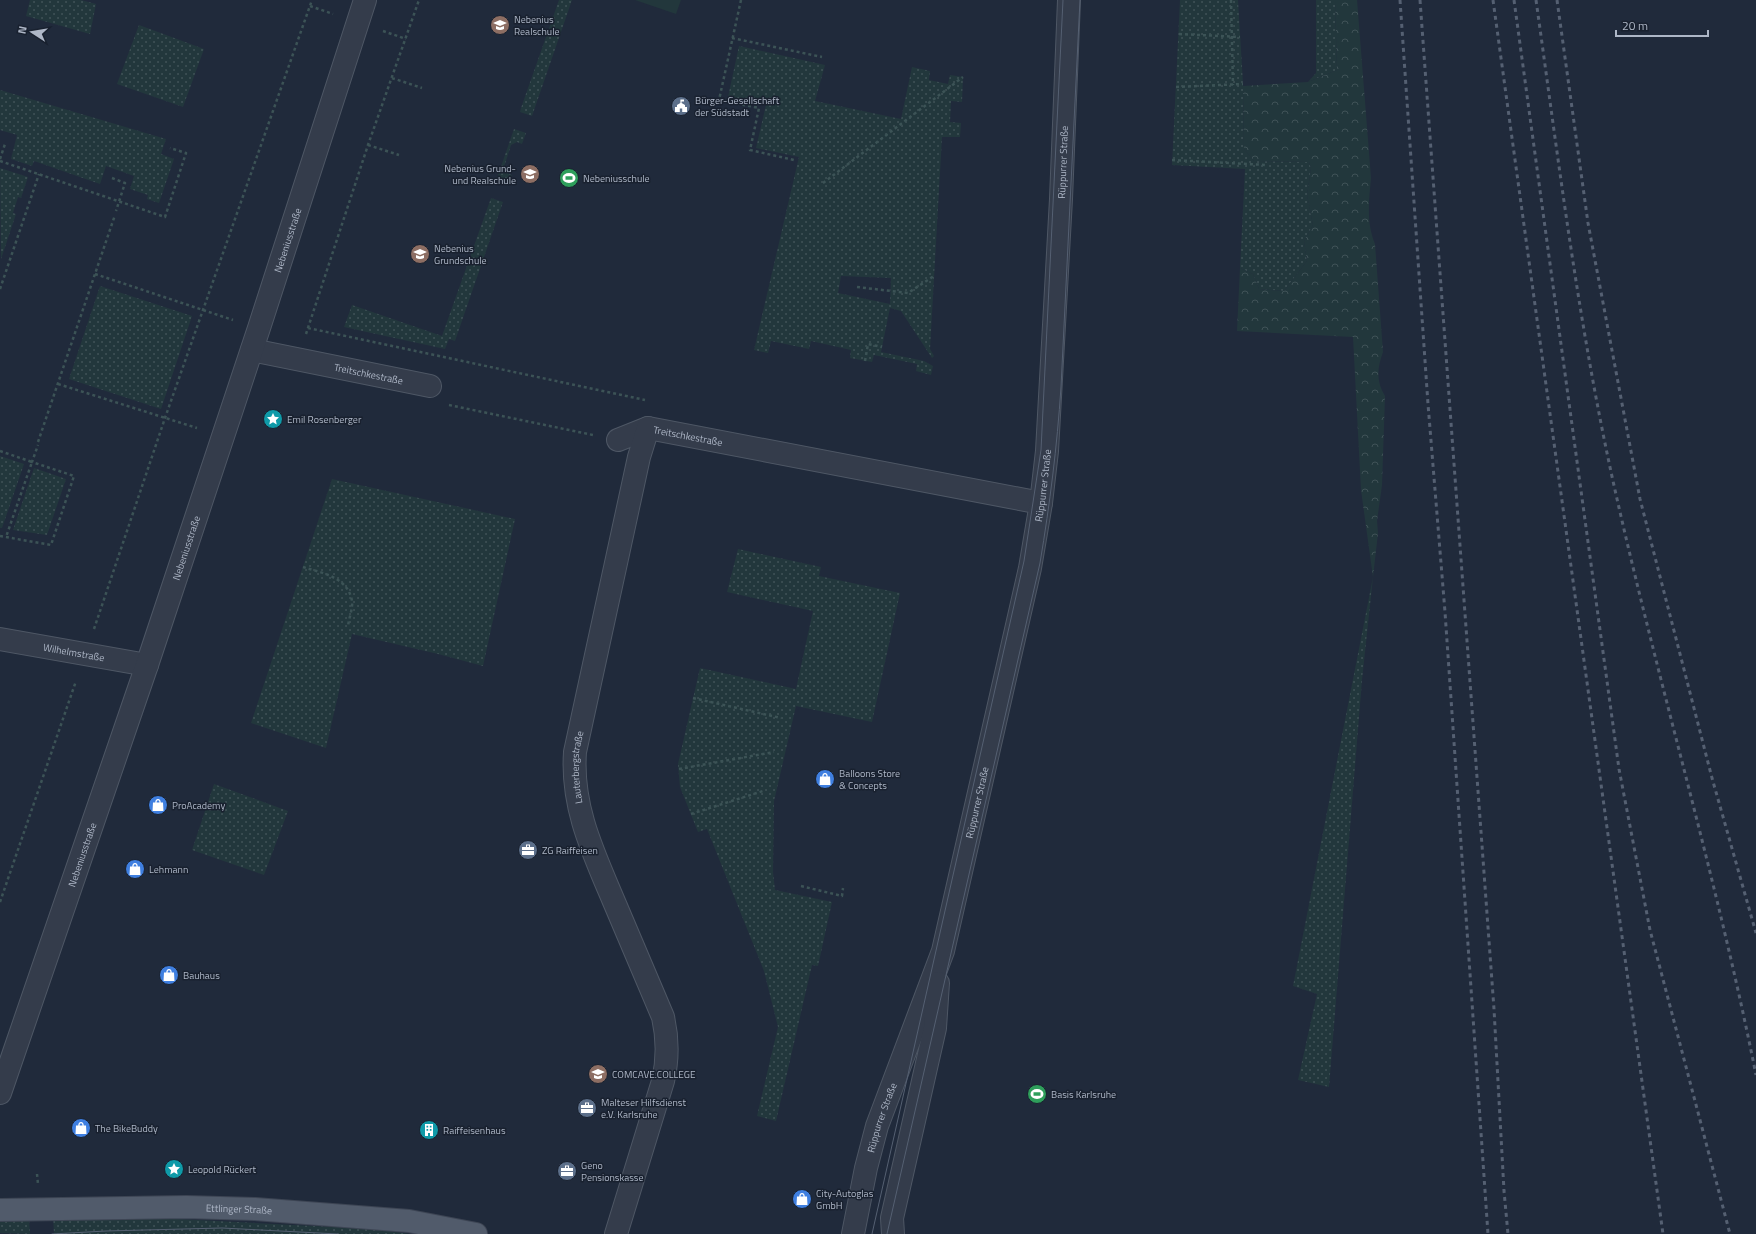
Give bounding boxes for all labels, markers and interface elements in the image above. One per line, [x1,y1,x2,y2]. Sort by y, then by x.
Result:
north arrow [12,12,52,52]
place label: Nebenius Realschule [514,12,560,39]
scale bar [1616,12,1708,38]
school or university icon: Nebenius Realschule [489,14,511,36]
text: 20 m [1622,16,1648,35]
text: N [14,25,31,35]
place label: Bürger-Gesellschaft der Südstadt [695,93,780,120]
public building icon: Bürger-Gesellschaft der Südstadt [670,95,692,117]
street label: Rüppurrer Straße [1054,125,1072,199]
place label: Nebenius Grund- und Realschule [444,161,516,188]
school or university icon: Nebenius Grund- und Realschule [519,163,541,185]
sports icon: Nebeniusschule [558,167,580,189]
place label: Nebeniusschule [583,171,650,186]
street label: Nebeniusstraße [270,206,305,275]
place label: Nebenius Grundschule [434,241,487,268]
school or university icon: Nebenius Grundschule [409,243,431,265]
street label: Treitschkestraße [333,360,404,388]
place icon: Emil Rosenberger [262,408,284,430]
place label: Emil Rosenberger [287,412,362,427]
street label: Treitschkestraße [652,422,724,450]
street label: Rüppurrer Straße [1031,448,1055,523]
street label: Nebeniusstraße [169,514,204,582]
street label: Wilhelmstraße [42,640,106,665]
street label: Lauterbergstraße [568,729,587,805]
street label: Rüppurrer Straße [962,765,993,840]
place label: Balloons Store & Concepts [839,766,900,793]
shop icon: Balloons Store & Concepts [814,768,836,790]
shop icon: ProAcademy [147,794,169,816]
place label: ProAcademy [172,798,225,813]
street label: Nebeniusstraße [64,821,100,889]
office icon: ZG Raiffeisen [517,839,539,861]
place label: ZG Raiffeisen [542,843,598,858]
shop icon: Lehmann [124,858,146,880]
place label: Lehmann [149,862,188,877]
shop icon: Bauhaus [158,964,180,986]
place label: Bauhaus [183,968,220,983]
school or university icon: COMCAVE.COLLEGE [587,1063,609,1085]
place label: COMCAVE.COLLEGE [612,1067,696,1082]
street label: Rüppurrer Straße [863,1081,901,1154]
sports icon: Basis Karlsruhe [1026,1083,1048,1105]
place label: Basis Karlsruhe [1051,1087,1116,1102]
place label: Malteser Hilfsdienst e.V. Karlsruhe [601,1095,686,1122]
office icon: Malteser Hilfsdienst e.V. Karlsruhe [576,1097,598,1119]
shop icon: The BikeBuddy [70,1117,92,1139]
building icon: Raiffeisenhaus [418,1119,440,1141]
place label: The BikeBuddy [95,1121,158,1136]
place label: Raiffeisenhaus [443,1123,506,1138]
place icon: Leopold Rückert [163,1158,185,1180]
place label: Geno Pensionskasse [581,1158,644,1185]
office icon: Geno Pensionskasse [556,1160,578,1182]
place label: Leopold Rückert [188,1162,256,1177]
place label: City-Autoglas GmbH [816,1186,874,1213]
shop icon: City-Autoglas GmbH [791,1188,813,1210]
street label: Ettlinger Straße [206,1201,273,1218]

